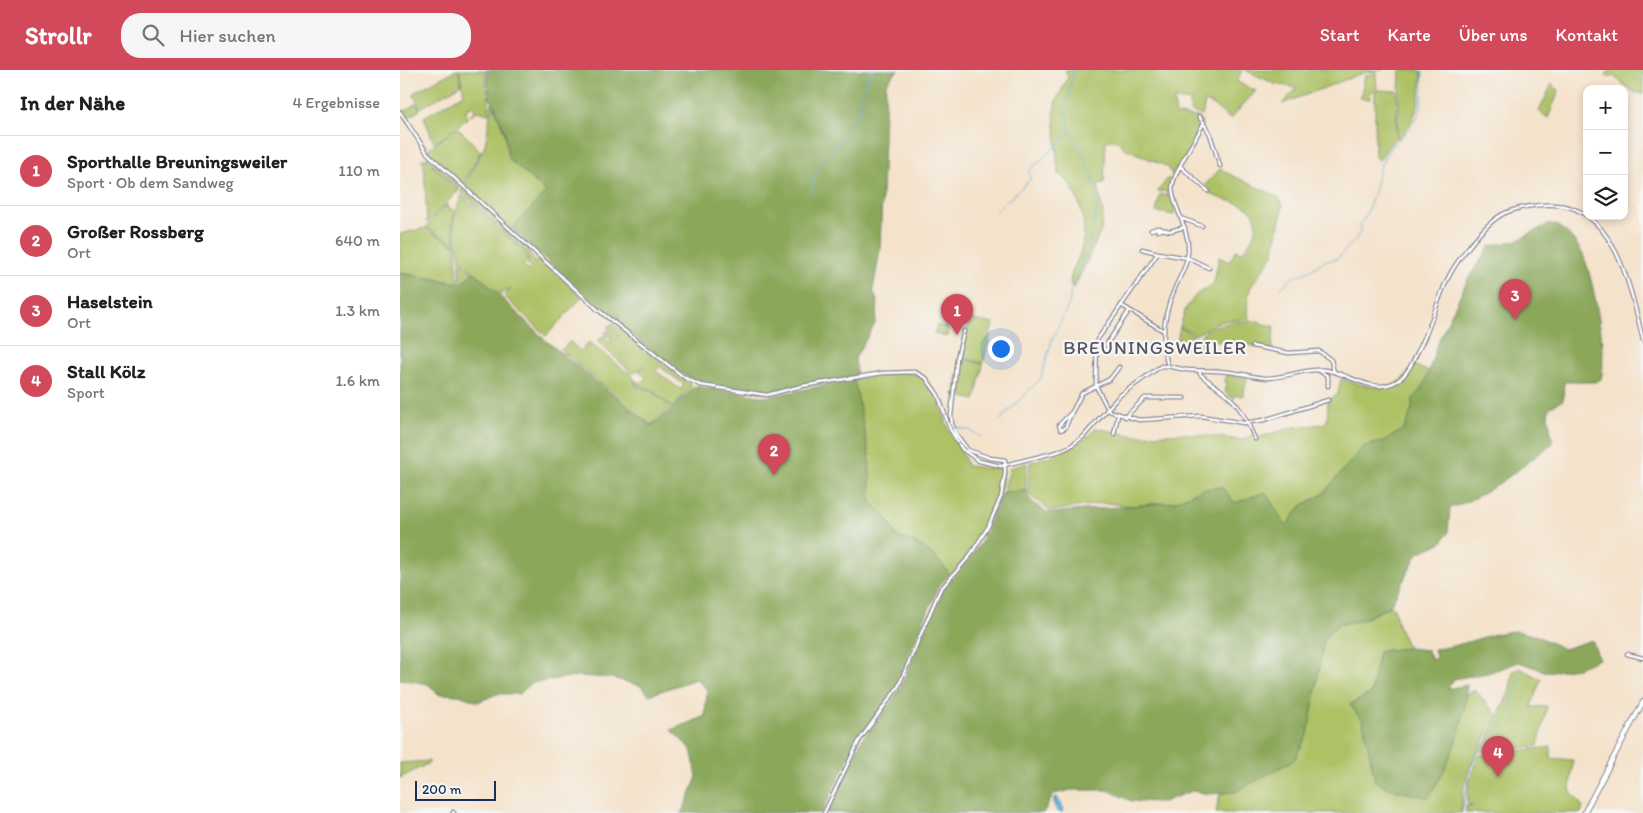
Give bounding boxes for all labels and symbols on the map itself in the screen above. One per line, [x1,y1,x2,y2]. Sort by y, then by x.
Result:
pin: 3 [1499,279,1531,320]
pin: 1 [941,294,973,335]
your location [988,336,1014,362]
district label: BREUNINGSWEILER [1063,336,1247,359]
pin: 2 [758,434,790,475]
pin: 4 [1482,736,1514,777]
scale bar [415,778,496,801]

